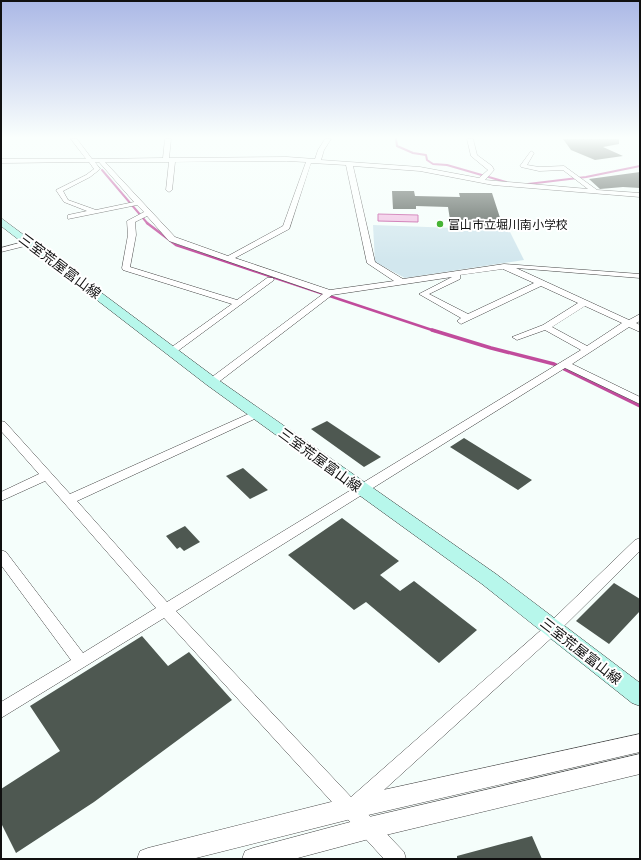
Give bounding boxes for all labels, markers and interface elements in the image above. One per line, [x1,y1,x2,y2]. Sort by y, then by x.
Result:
place label: 富山市立堀川南小学校 [448,217,568,232]
marker: 富山市立堀川南小学校 [435,219,445,229]
street label: 三室荒屋富山線 [15,229,105,303]
street label: 三室荒屋富山線 [275,424,365,496]
street label: 三室荒屋富山線 [537,614,625,688]

